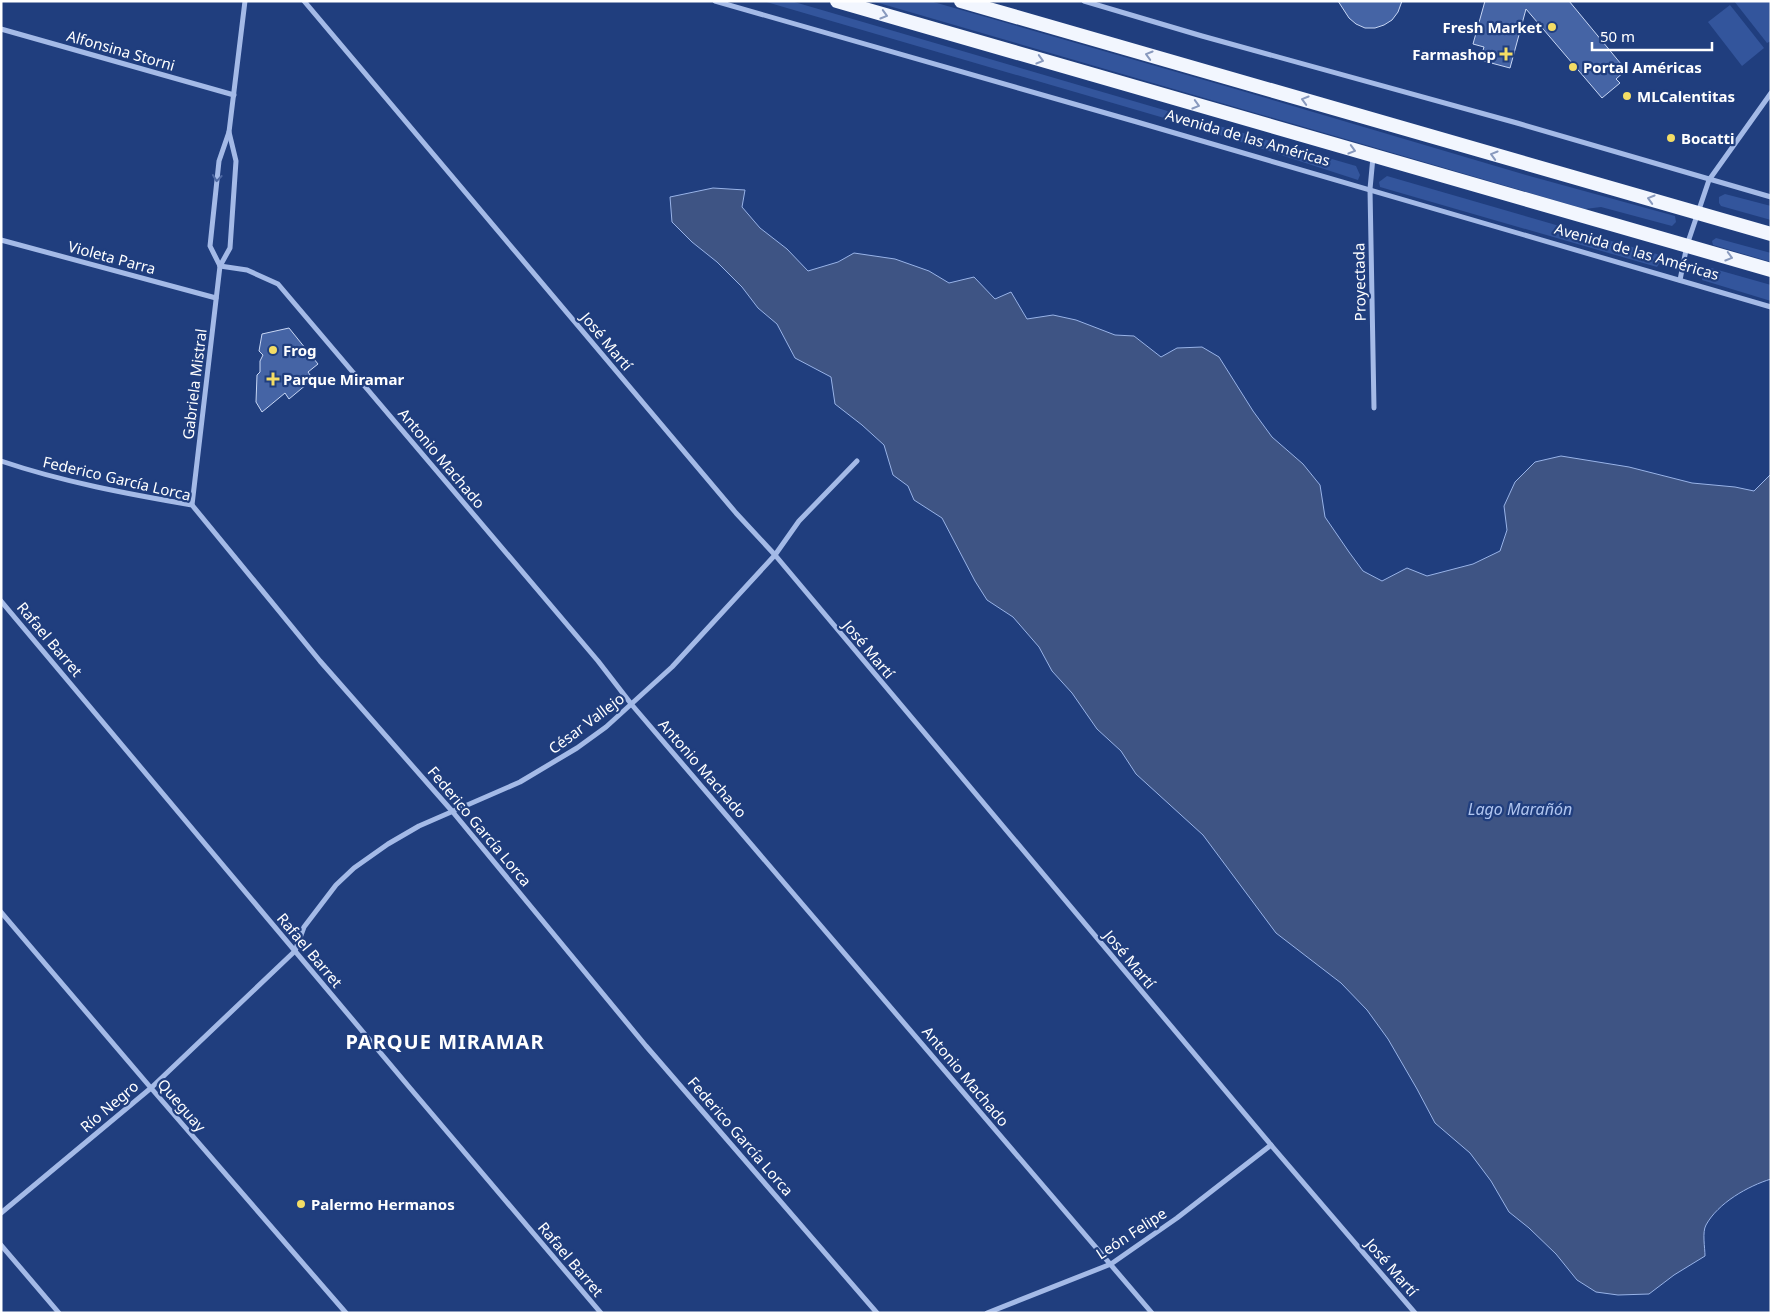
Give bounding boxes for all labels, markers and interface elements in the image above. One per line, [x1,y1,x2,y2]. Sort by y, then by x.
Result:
one-way arrow [879,9,888,19]
place label: Fresh Market [1443,17,1542,37]
scale bar [1592,20,1712,52]
marker: Fresh Market [1546,21,1558,33]
street label: Alfonsina Storni [65,25,177,75]
text: 50 m [1600,26,1635,46]
place label: Farmashop [1412,44,1496,64]
marker: Farmashop [1500,48,1512,60]
one-way arrow [1145,51,1153,61]
one-way arrow [1036,54,1044,64]
place label: Portal Américas [1583,57,1702,77]
marker: Portal Américas [1567,61,1579,73]
place label: MLCalentitas [1637,86,1735,106]
marker: MLCalentitas [1621,90,1633,102]
one-way arrow [1301,96,1309,106]
one-way arrow [1192,99,1200,109]
street label: Avenida de las Américas [1163,104,1333,170]
place label: Bocatti [1681,128,1735,148]
marker: Bocatti [1665,132,1677,144]
one-way arrow [1348,144,1357,155]
one-way arrow [1491,150,1499,160]
one-way arrow [212,175,223,183]
one-way arrow [1647,195,1655,205]
street label: Avenida de las Américas [1552,218,1722,284]
street label: Violeta Parra [66,236,158,278]
street label: Proyectada [1348,243,1370,321]
one-way arrow [1724,252,1733,262]
street label: José Martí [575,306,638,375]
street label: Gabriela Mistral [177,327,211,441]
place label: Frog [283,340,317,360]
marker: Frog [267,344,279,356]
place label: Parque Miramar [283,369,404,389]
marker: Parque Miramar [267,373,279,385]
street label: Antonio Machado [394,404,490,512]
street label: Federico García Lorca [41,451,193,505]
street label: Rafael Barret [13,597,87,681]
street label: José Martí [837,614,900,683]
street label: César Vallejo [544,688,628,758]
street label: Antonio Machado [655,714,751,822]
street label: Federico García Lorca [424,762,536,890]
water label: Lago Marañón [1468,798,1572,820]
street label: Rafael Barret [273,908,347,992]
street label: José Martí [1098,924,1161,993]
street label: Antonio Machado [918,1022,1014,1130]
district label: PARQUE MIRAMAR [345,1028,545,1055]
street label: Federico García Lorca [684,1072,798,1200]
street label: Queguay [153,1074,211,1136]
street label: Río Negro [76,1076,142,1136]
place label: Palermo Hermanos [311,1194,455,1214]
marker: Palermo Hermanos [295,1198,307,1210]
street label: León Felipe [1092,1203,1170,1263]
street label: Rafael Barret [534,1217,608,1301]
street label: José Martí [1360,1232,1423,1301]

